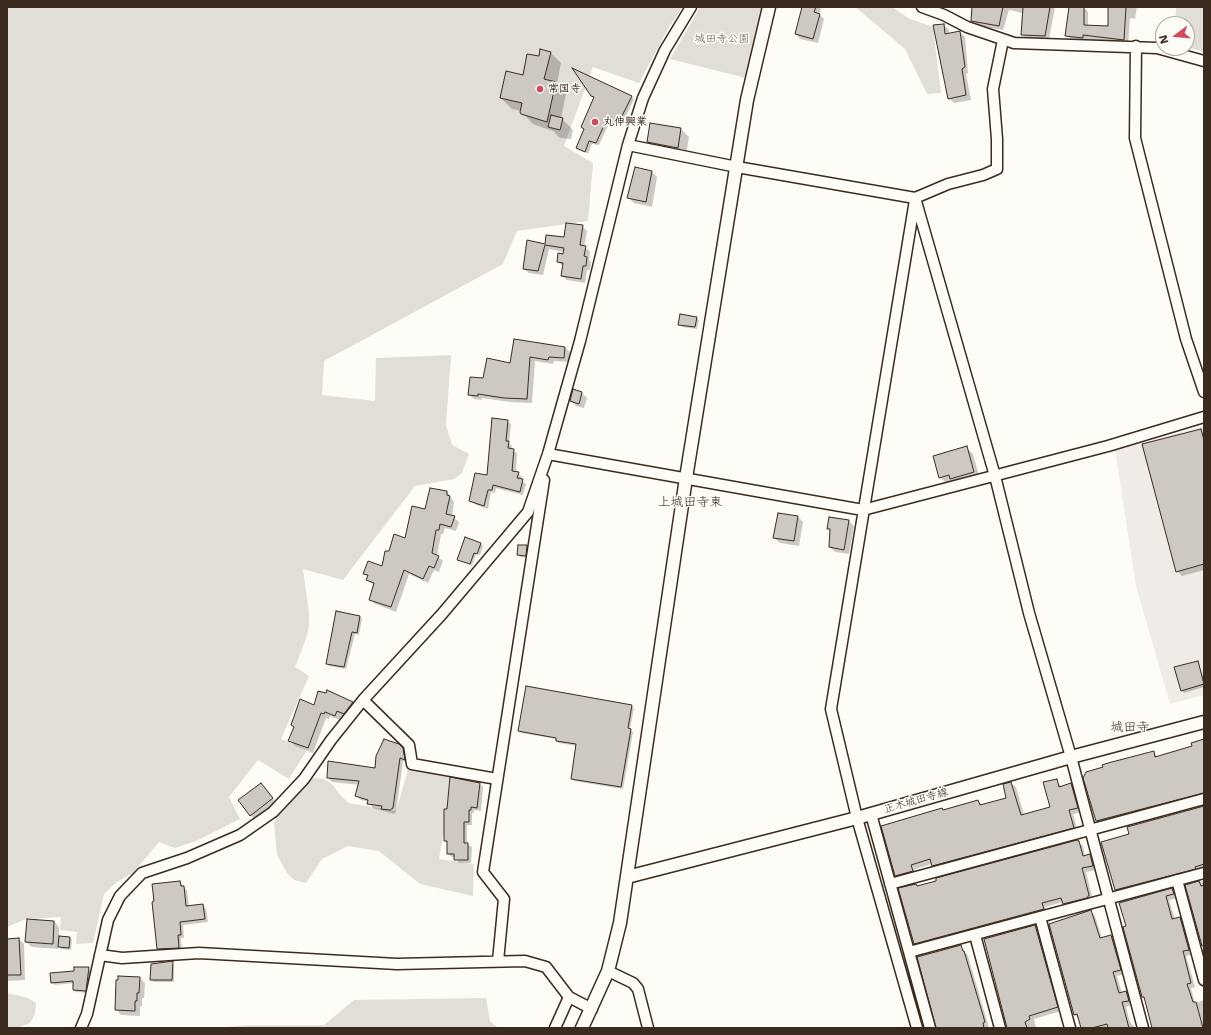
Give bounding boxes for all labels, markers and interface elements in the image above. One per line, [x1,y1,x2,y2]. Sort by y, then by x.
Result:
north arrow [1155,16,1195,56]
park label: 城田寺公園 [695,32,749,46]
text: N [1156,33,1172,45]
place label: 常国寺 [548,82,581,96]
marker: 常国寺 [535,84,545,94]
place label: 丸伸興業 [603,115,647,129]
marker: 丸伸興業 [590,117,600,127]
district label: 上城田寺東 [658,495,722,511]
district label: 城田寺 [1111,720,1149,736]
street label: 正木城田寺線 [882,786,950,816]

